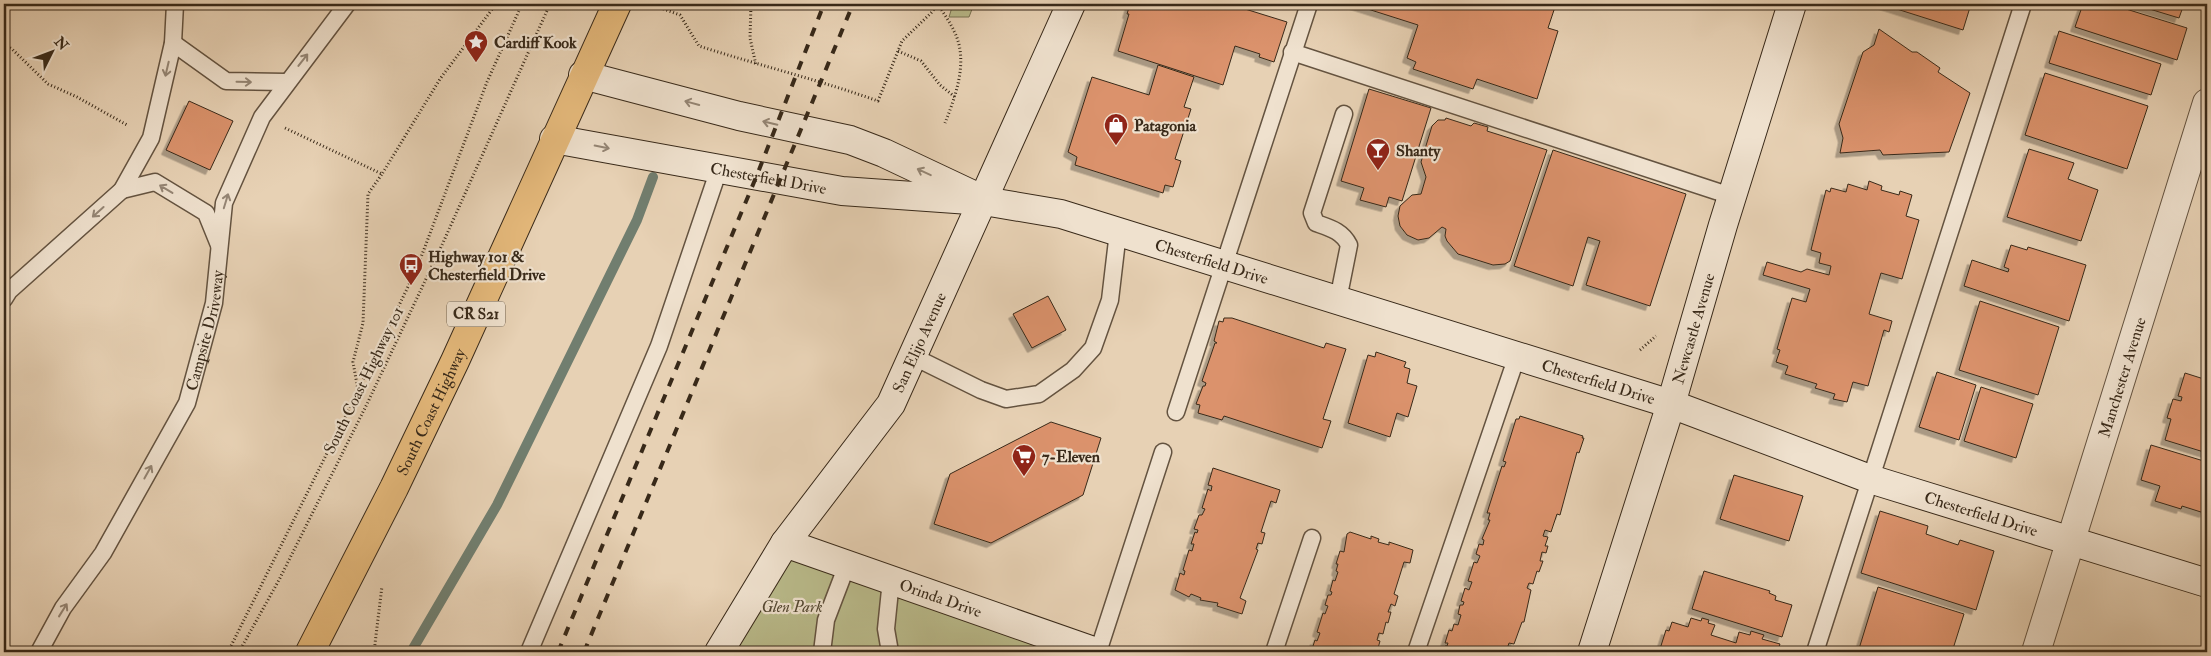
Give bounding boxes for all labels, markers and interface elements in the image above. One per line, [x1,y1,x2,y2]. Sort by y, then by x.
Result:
north arrow [28,28,78,78]
place icon: Cardiff Kook [463,29,489,63]
text: N [50,33,72,54]
place label: Cardiff Kook [494,33,577,53]
one-way arrow [298,54,309,67]
one-way arrow [162,61,171,77]
one-way arrow [236,77,252,86]
one-way arrow [685,98,701,107]
shop icon: Patagonia [1103,112,1129,146]
place label: Patagonia [1134,116,1196,137]
one-way arrow [762,118,778,127]
bar icon: Shanty [1365,137,1391,171]
place label: Shanty [1396,141,1441,162]
one-way arrow [593,143,609,152]
street label: Chesterfield Drive [709,158,828,199]
one-way arrow [917,167,932,176]
one-way arrow [159,183,173,193]
one-way arrow [222,194,232,210]
one-way arrow [92,206,105,217]
street label: Chesterfield Drive [1152,235,1271,289]
place label: Highway 101 & Chesterfield Drive [428,247,546,285]
bus stop icon: Highway 101 & Chesterfield Drive [398,252,424,286]
street label: Campsite Driveway [182,268,228,393]
street label: Newcastle Avenue [1668,271,1720,387]
street label: San Elijo Avenue [888,289,951,396]
road number: CR S21 [447,302,505,326]
street label: South Coast Highway 101 [320,304,408,457]
street label: Manchester Avenue [2094,314,2151,440]
street label: South Coast Highway [393,344,471,479]
street label: Chesterfield Drive [1539,355,1658,409]
supermarket icon: 7-Eleven [1011,443,1037,477]
place label: 7-Eleven [1042,447,1101,467]
one-way arrow [144,465,154,480]
street label: Chesterfield Drive [1922,487,2040,541]
street label: Orinda Drive [897,575,985,622]
park label: Glen Park [761,597,823,617]
one-way arrow [58,603,68,617]

